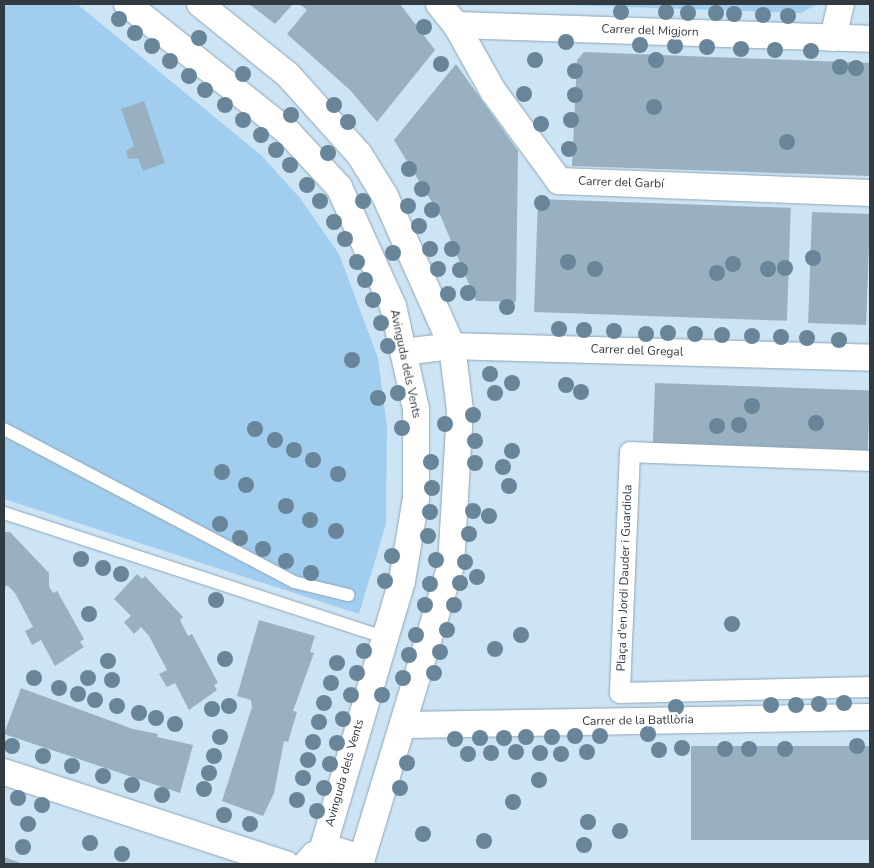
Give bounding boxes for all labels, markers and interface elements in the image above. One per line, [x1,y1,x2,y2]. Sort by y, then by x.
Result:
street label: Carrer del Migjorn [601,22,699,40]
street label: Carrer del Garbí [578,174,664,192]
street label: Avinguda dels Vents [386,308,424,420]
street label: Carrer del Gregal [590,342,684,360]
street label: Plaça d'en Jordi Dauder i Guardiola [615,484,635,672]
street label: Carrer de la Batllòria [582,713,694,729]
street label: Avinguda dels Vents [323,718,367,828]

